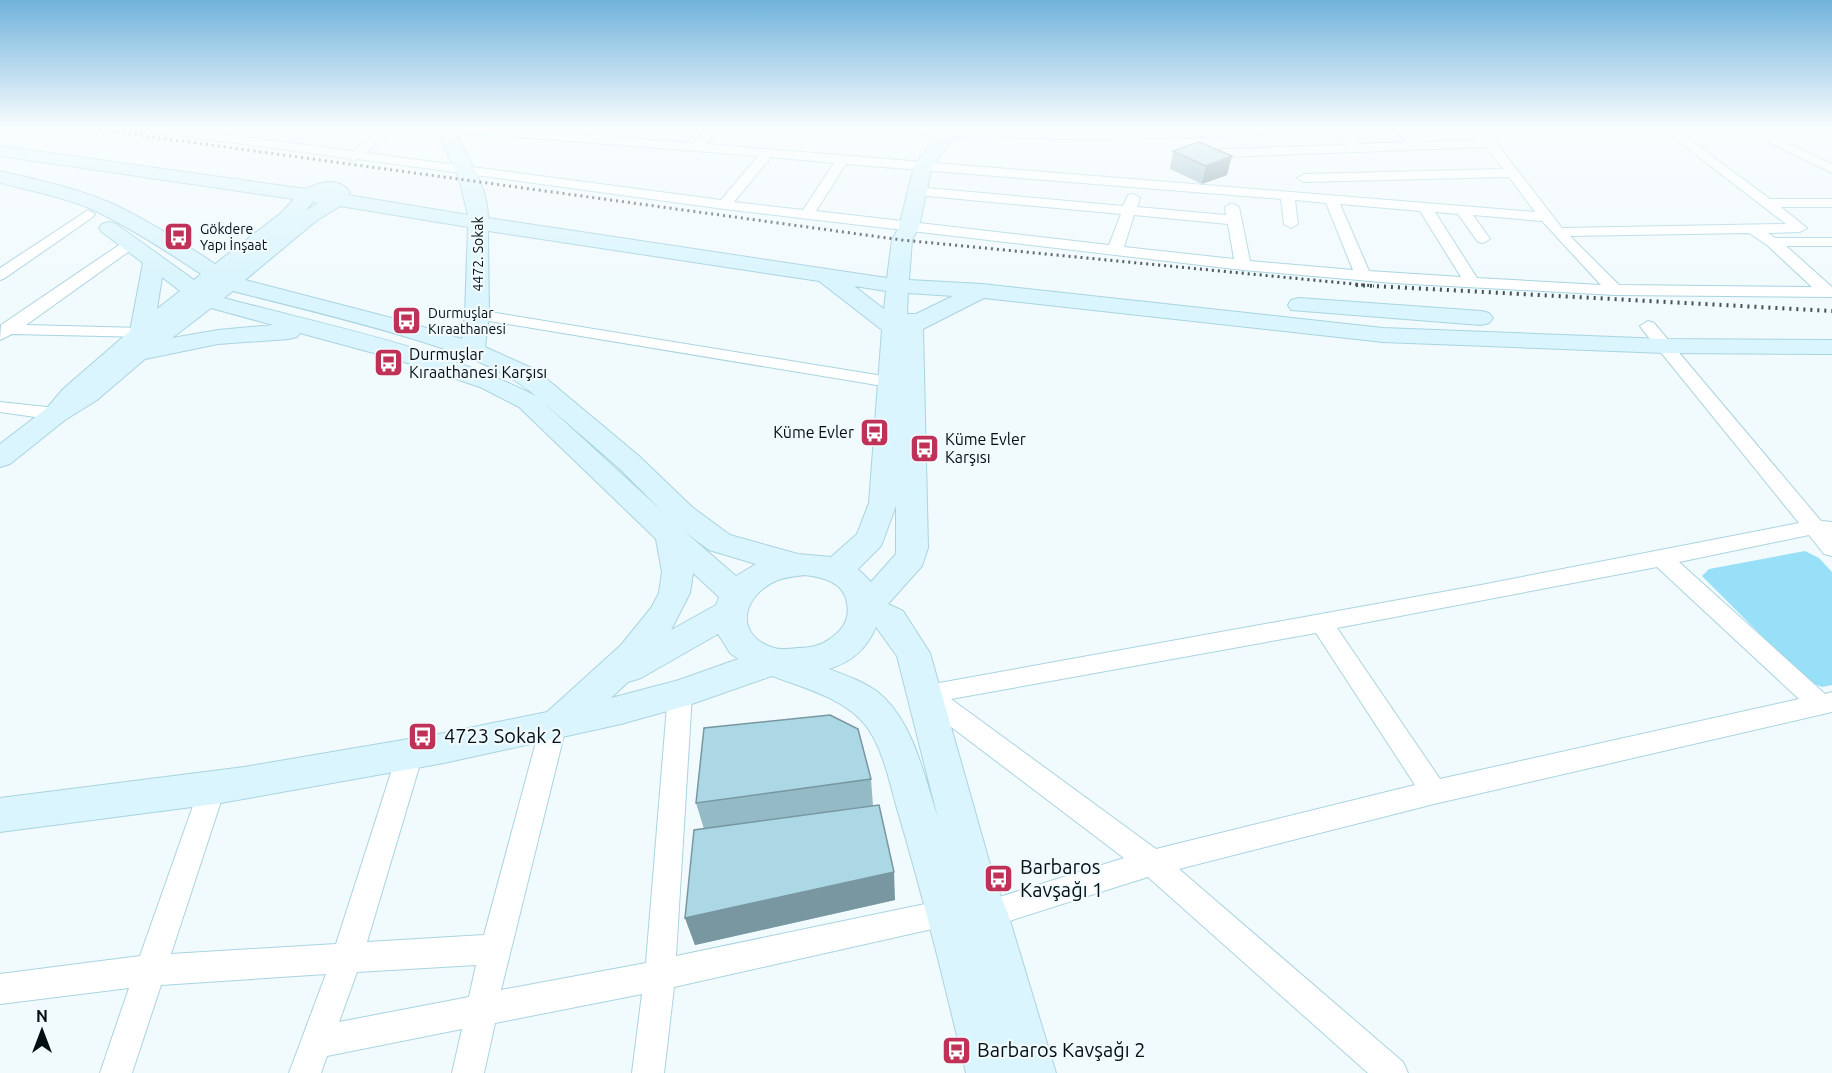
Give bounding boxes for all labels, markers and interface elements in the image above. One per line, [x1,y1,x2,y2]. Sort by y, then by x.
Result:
street label: 4472. Sokak [470,216,486,292]
bus stop icon: Gökdere Yapı İnşaat [163,221,195,253]
place label: Gökdere Yapı İnşaat [200,221,268,253]
bus stop icon: Durmuşlar Kıraathanesi [391,305,423,337]
place label: Durmuşlar Kıraathanesi [428,305,506,337]
place label: Durmuşlar Kıraathanesi Karşısı [409,345,547,381]
bus stop icon: Durmuşlar Kıraathanesi Karşısı [372,347,404,379]
bus stop icon: Küme Evler [859,416,891,448]
place label: Küme Evler [773,423,854,441]
place label: Küme Evler Karşısı [945,430,1026,466]
bus stop icon: Küme Evler Karşısı [908,432,940,464]
bus stop icon: 4723 Sokak 2 [407,720,439,752]
place label: 4723 Sokak 2 [444,724,562,747]
place label: Barbaros Kavşağı 1 [1020,855,1103,901]
bus stop icon: Barbaros Kavşağı 1 [983,862,1015,894]
north arrow [12,1001,72,1061]
text: N [36,1007,48,1025]
bus stop icon: Barbaros Kavşağı 2 [940,1034,972,1066]
place label: Barbaros Kavşağı 2 [977,1038,1145,1061]

